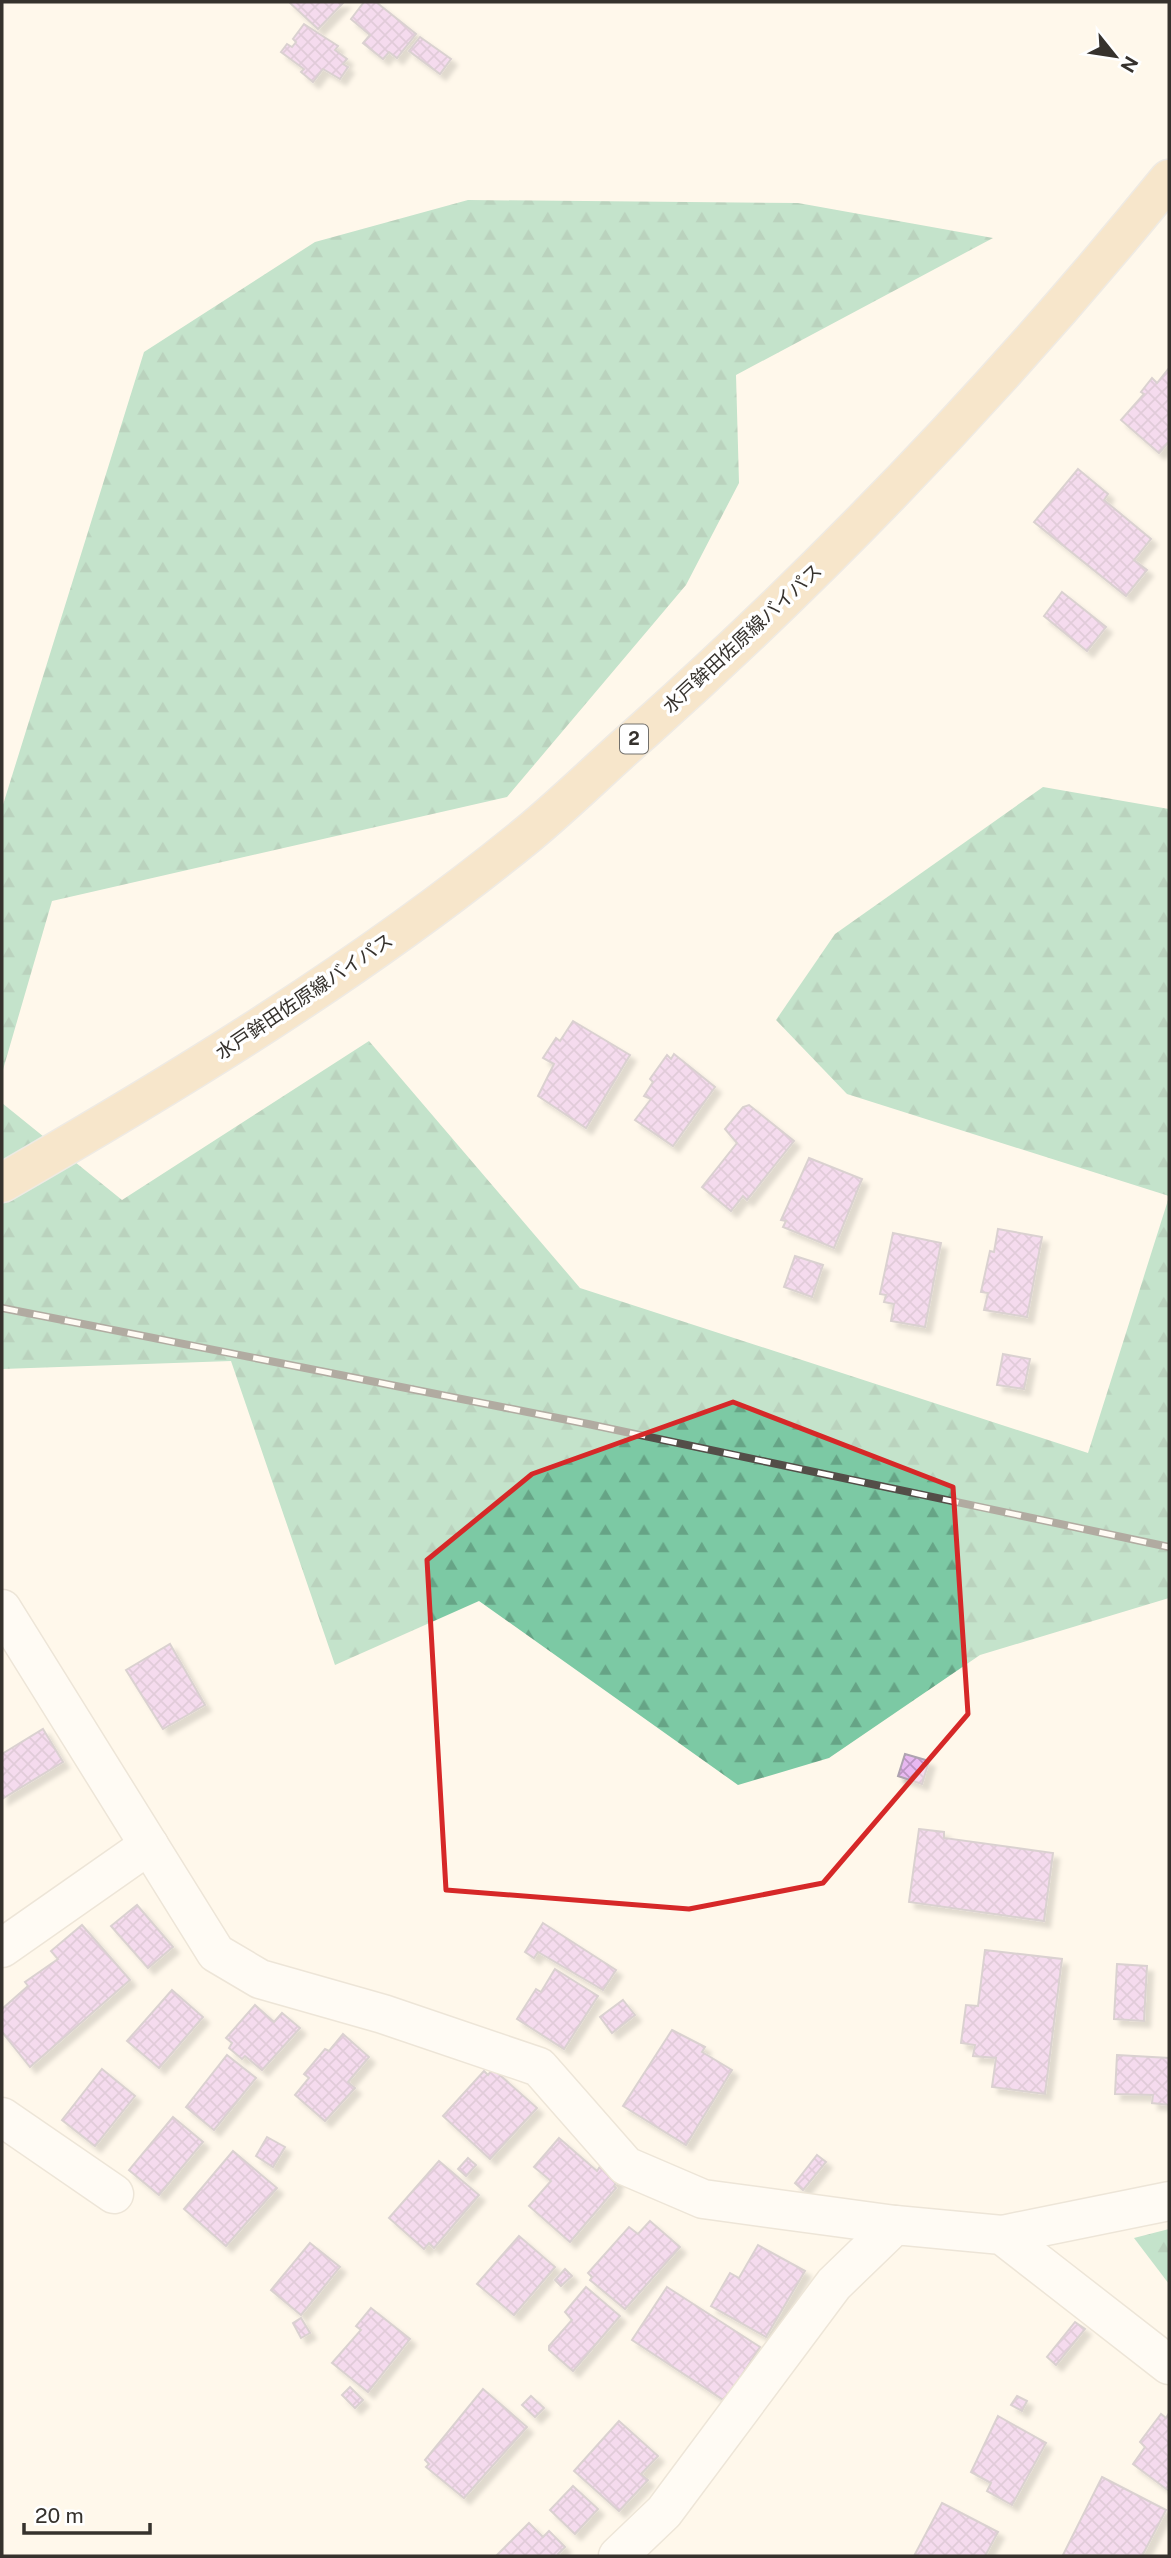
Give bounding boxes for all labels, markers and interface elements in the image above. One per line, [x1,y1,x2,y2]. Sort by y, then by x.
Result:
north arrow [1080,21,1150,91]
text: N [1116,53,1143,76]
street label: 水戸鉾田佐原線バイパス [658,559,826,717]
road number: 2 [620,724,648,754]
street label: 水戸鉾田佐原線バイパス [211,929,397,1063]
scale bar [24,2492,150,2536]
text: 20 m [35,2503,84,2528]

